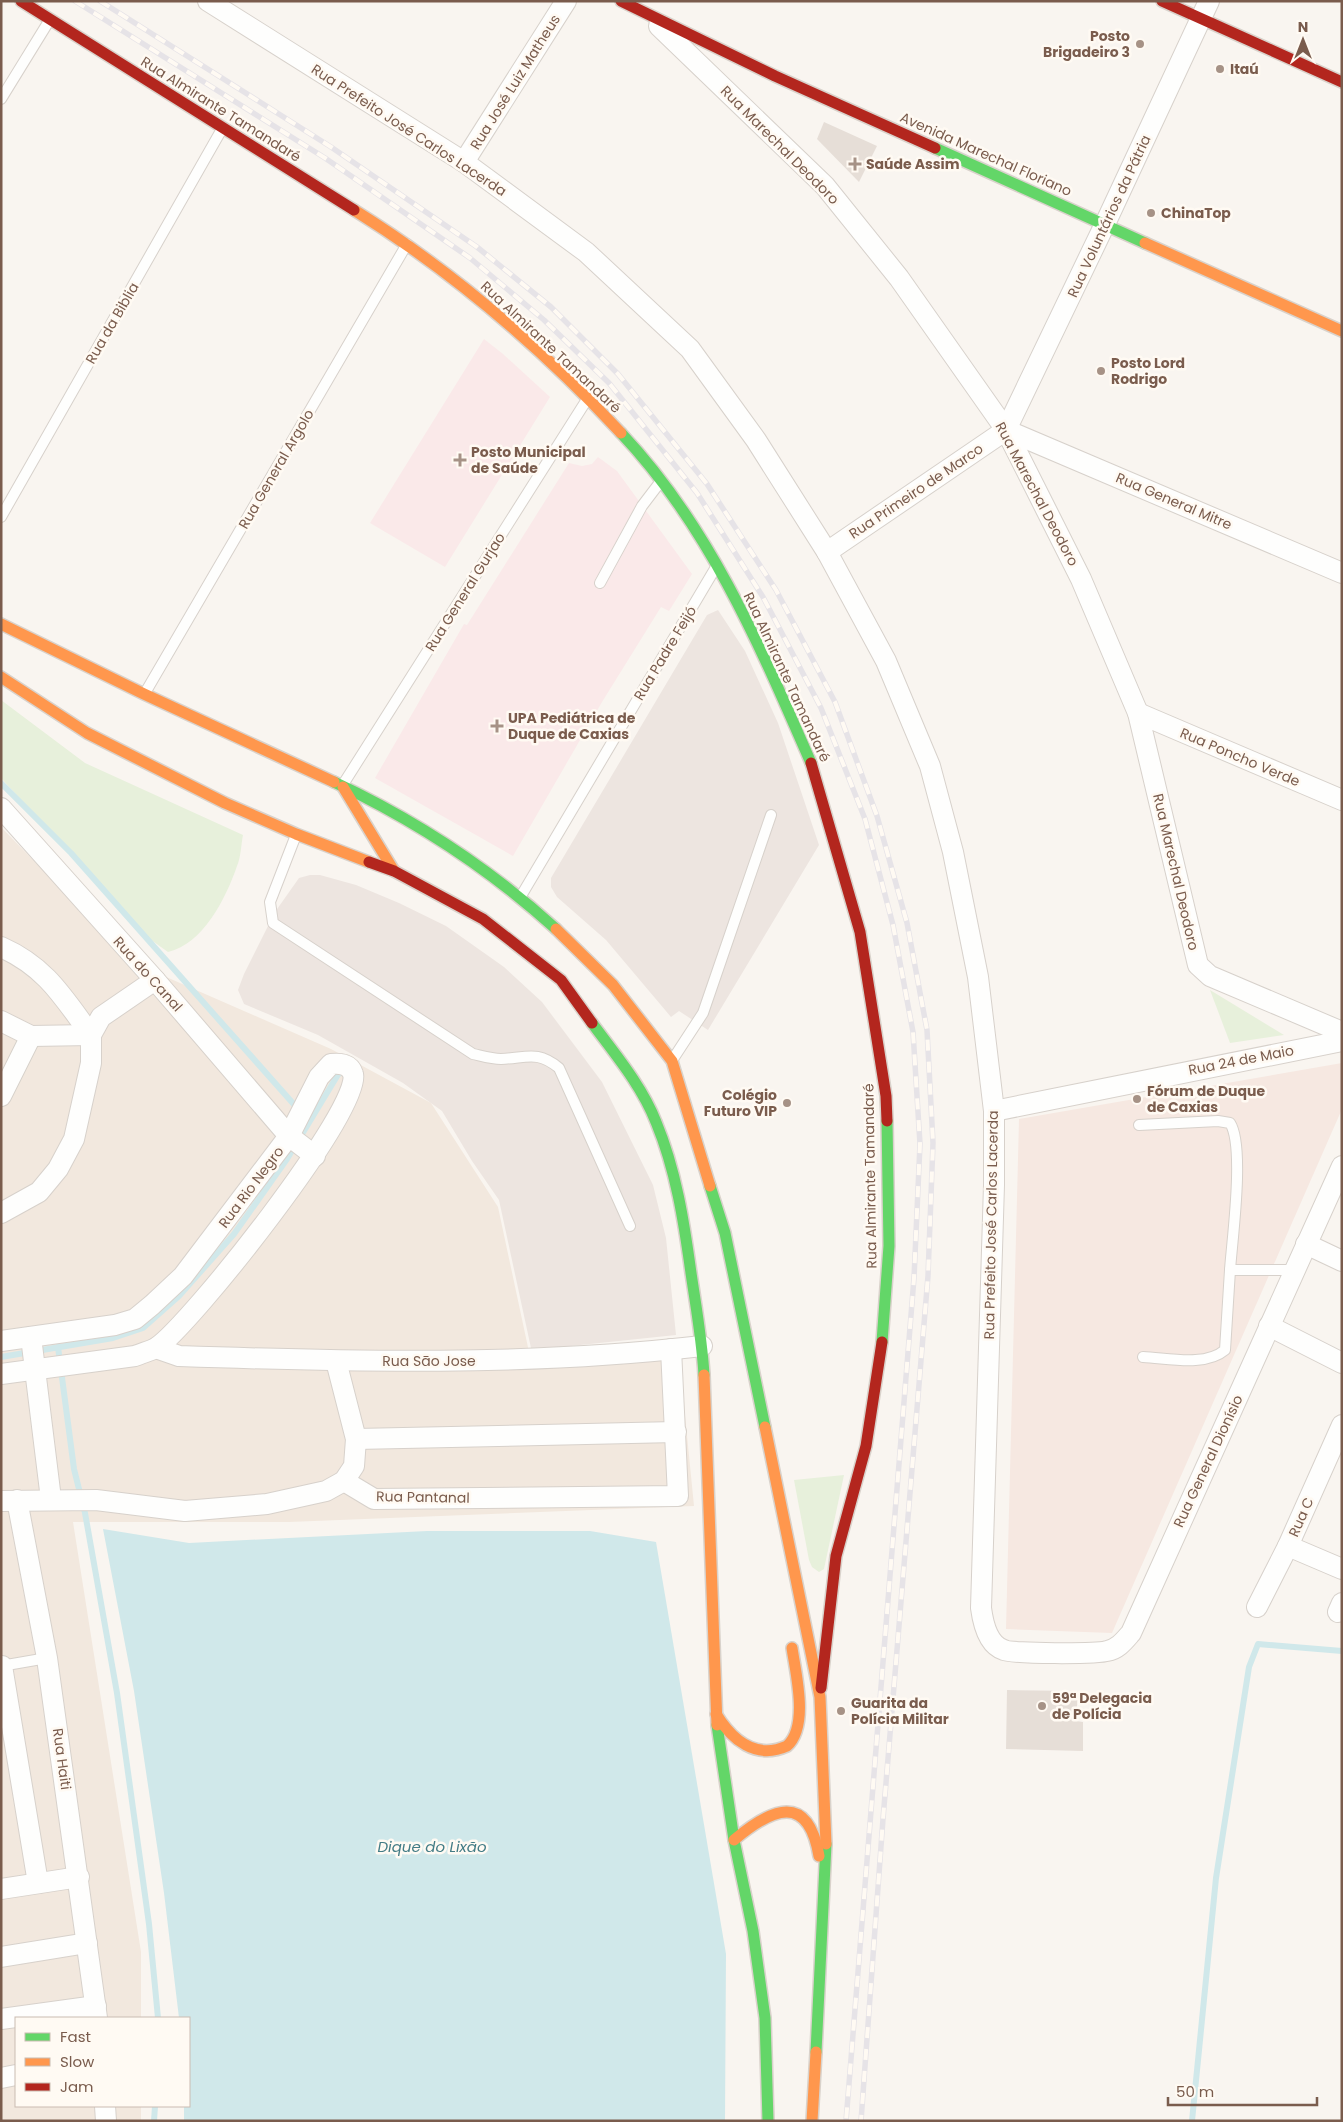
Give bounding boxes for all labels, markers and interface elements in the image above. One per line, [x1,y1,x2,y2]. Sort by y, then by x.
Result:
street label: Rua José Luiz Matheus [465,11,565,153]
north arrow [1278,15,1328,65]
text: N [1298,17,1308,37]
place label: Posto Brigadeiro 3 [1043,26,1130,62]
marker: Posto Brigadeiro 3 [1134,38,1146,50]
street label: Rua Almirante Tamandaré [137,51,305,167]
street label: Rua Prefeito José Carlos Lacerda [307,59,511,201]
place label: Itaú [1230,59,1259,79]
marker: Itaú [1214,63,1226,75]
street label: Rua Marechal Deodoro [716,81,844,209]
street label: Avenida Marechal Floriano [897,107,1075,201]
street label: Rua Voluntários da Pátria [1063,131,1155,301]
place label: Saúde Assim [866,154,960,174]
marker: Saúde Assim [848,157,862,171]
place label: ChinaTop [1161,203,1231,223]
marker: ChinaTop [1145,207,1157,219]
street label: Rua Almirante Tamandaré [476,277,626,418]
street label: Rua da Biblia [81,279,143,367]
place label: Posto Lord Rodrigo [1111,353,1185,389]
marker: Posto Lord Rodrigo [1095,365,1107,377]
street label: Rua General Argolo [234,405,318,533]
street label: Rua Marechal Deodoro [991,419,1083,570]
street label: Rua Primeiro de Marco [845,439,987,543]
place label: Posto Municipal de Saúde [471,442,586,478]
marker: Posto Municipal de Saúde [453,453,467,467]
street label: Rua General Mitre [1113,468,1235,535]
street label: Rua General Gurjao [420,529,510,655]
street label: Rua Almirante Tamandaré [739,589,835,765]
street label: Rua Padre Feijó [629,602,701,704]
place label: UPA Pediátrica de Duque de Caxias [508,708,636,744]
marker: UPA Pediátrica de Duque de Caxias [490,719,504,733]
street label: Rua Poncho Verde [1177,723,1303,791]
street label: Rua Marechal Deodoro [1148,792,1204,952]
street label: Rua do Canal [109,932,187,1016]
street label: Rua 24 de Maio [1187,1040,1295,1080]
place label: Fórum de Duque de Caxias [1147,1081,1265,1117]
street label: Rua Almirante Tamandaré [858,1083,882,1269]
place label: Colégio Futuro VIP [704,1085,777,1121]
marker: Fórum de Duque de Caxias [1131,1093,1143,1105]
marker: Colégio Futuro VIP [781,1097,793,1109]
street label: Rua Prefeito José Carlos Lacerda [979,1110,1003,1340]
street label: Rua Rio Negro [214,1142,288,1232]
street label: Rua Sāo Jose [382,1351,476,1371]
street label: Rua General Dionísio [1168,1391,1248,1531]
street label: Rua Pantanal [376,1486,470,1508]
street label: Rua C [1283,1494,1319,1540]
place label: 59ª Delegacia de Polícia [1052,1688,1152,1724]
place label: Guarita da Polícia Militar [851,1693,949,1729]
marker: 59ª Delegacia de Polícia [1036,1700,1048,1712]
marker: Guarita da Polícia Militar [835,1705,847,1717]
street label: Rua Haiti [48,1727,76,1791]
water label: Dique do Lixão [377,1836,487,1857]
legend [15,2017,190,2107]
text: Fast [60,2026,91,2047]
text: Slow [60,2051,95,2072]
scale bar [1168,2074,1317,2106]
text: Jam [60,2076,94,2097]
text: 50 m [1176,2081,1214,2102]

